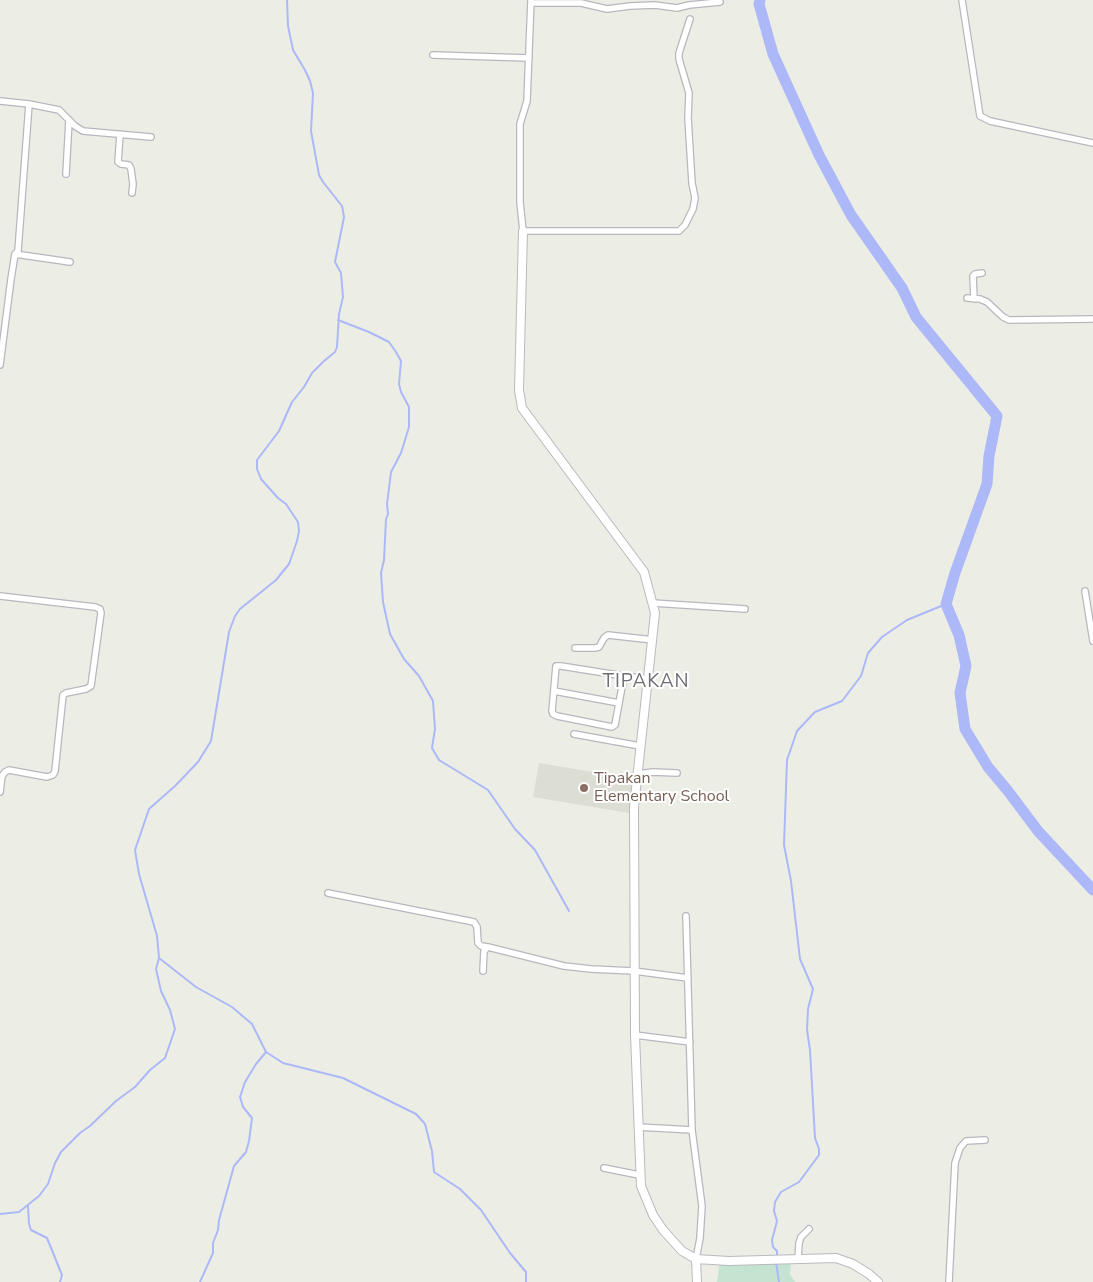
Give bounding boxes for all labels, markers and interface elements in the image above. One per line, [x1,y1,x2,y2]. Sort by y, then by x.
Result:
district label: TIPAKAN [602,671,690,693]
place label: Tipakan Elementary School [594,769,729,807]
marker: Tipakan Elementary School [578,782,590,794]

